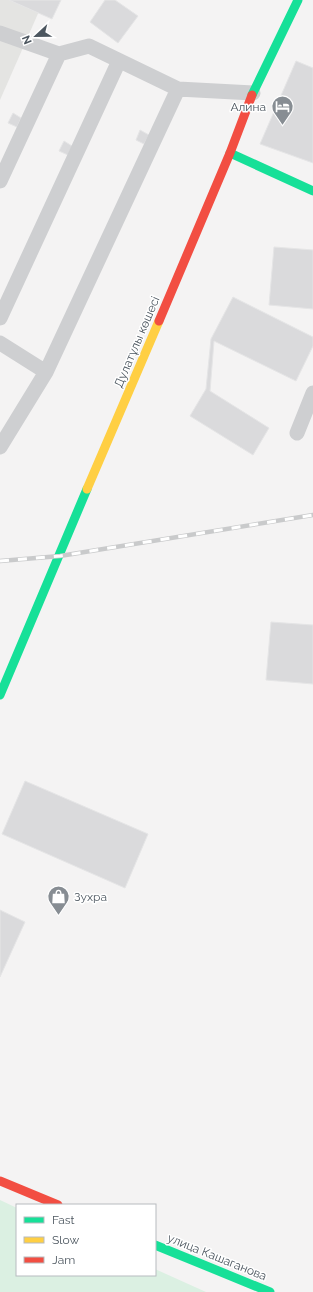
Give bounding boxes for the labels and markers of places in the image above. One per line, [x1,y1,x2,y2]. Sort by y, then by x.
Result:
hotel icon: Алина [269,94,295,127]
place label: Алина [230,100,266,114]
shop icon: Зухра [45,884,71,917]
place label: Зухра [74,890,107,904]

